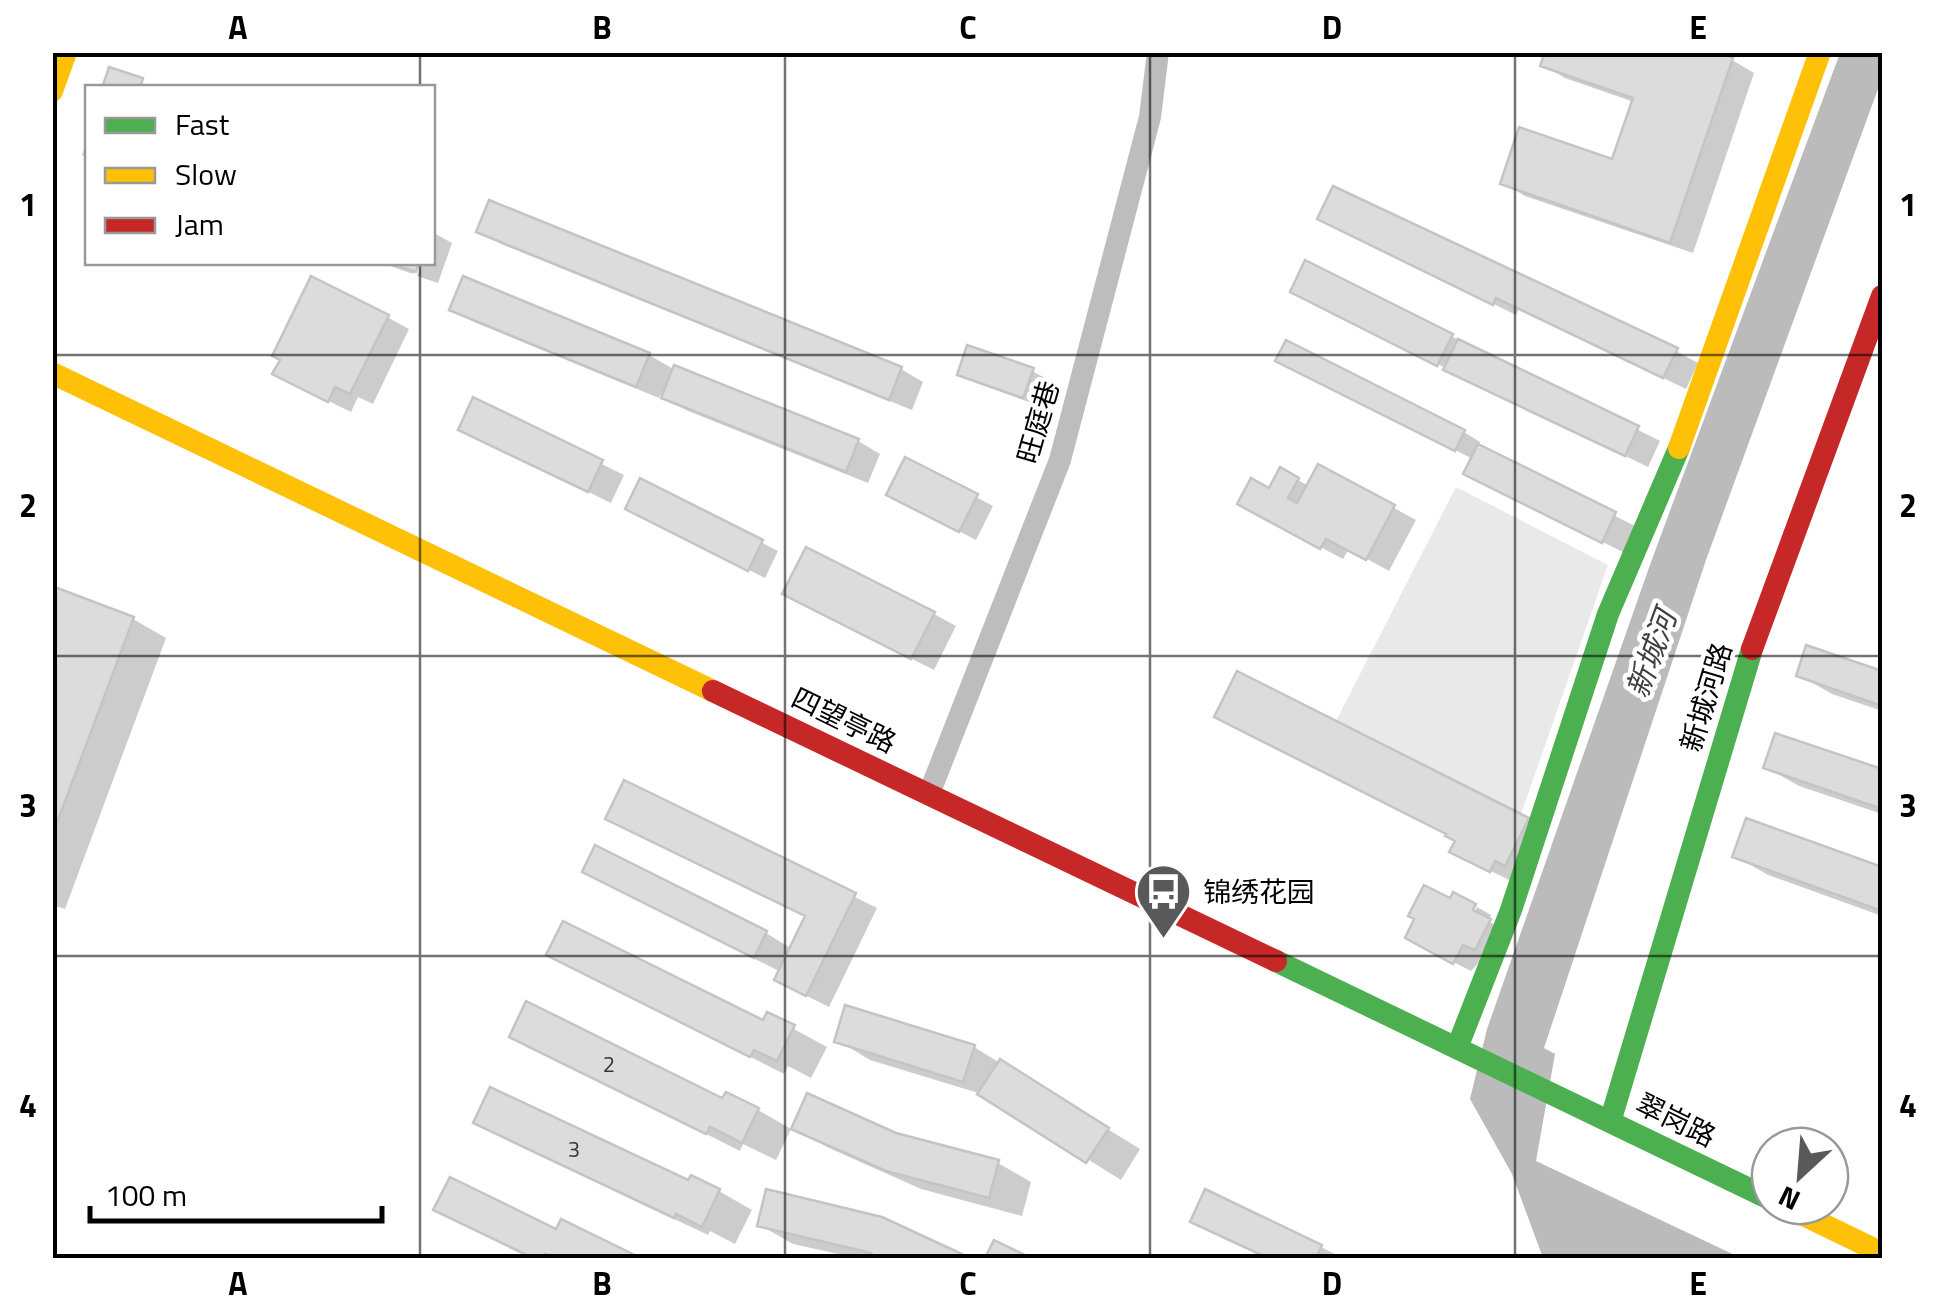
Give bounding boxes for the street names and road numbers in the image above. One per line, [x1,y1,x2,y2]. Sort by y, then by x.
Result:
street label: 旺庭巷 [1005,376,1070,468]
street label: 新城河路 [1669,637,1742,757]
street label: 四望亭路 [784,676,904,763]
street label: 翠岗路 [1629,1082,1723,1157]

